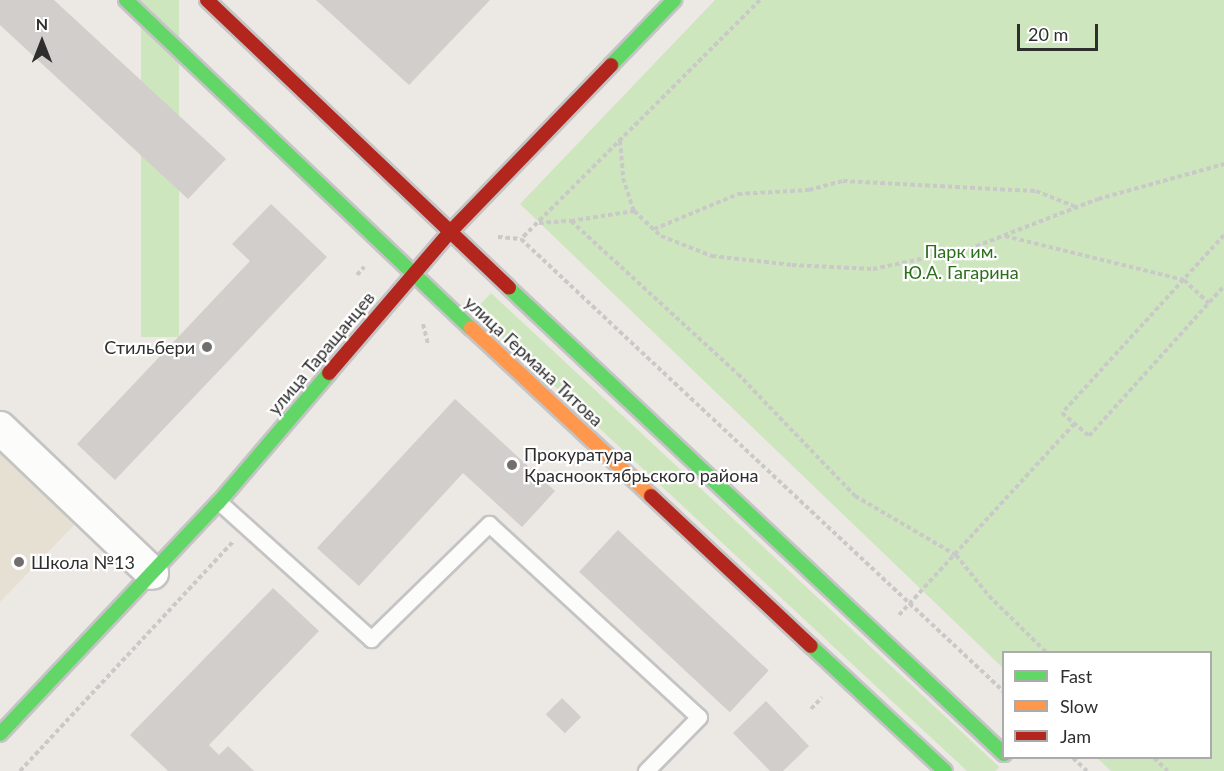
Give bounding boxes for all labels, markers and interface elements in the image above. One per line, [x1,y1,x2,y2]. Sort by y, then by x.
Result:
north arrow [12,12,72,72]
scale bar [1020,12,1101,50]
text: N [36,14,48,33]
text: 20 m [1028,23,1068,45]
park label: Парк им. Ю.А. Гагарина [903,241,1019,284]
street label: улица Таращанцев [263,287,379,419]
street label: улица Германа Титова [460,291,608,431]
place label: Стильбери [104,336,195,358]
marker: Стильбери [200,340,214,354]
place label: Прокуратура Краснооктябрьского района [524,444,758,486]
marker: Прокуратура Краснооктябрьского района [505,458,519,472]
place label: Школа №13 [31,551,135,573]
marker: Школа №13 [12,555,26,569]
legend [1002,651,1212,759]
text: Fast [1060,665,1092,687]
text: Slow [1060,695,1098,717]
text: Jam [1060,725,1091,747]

